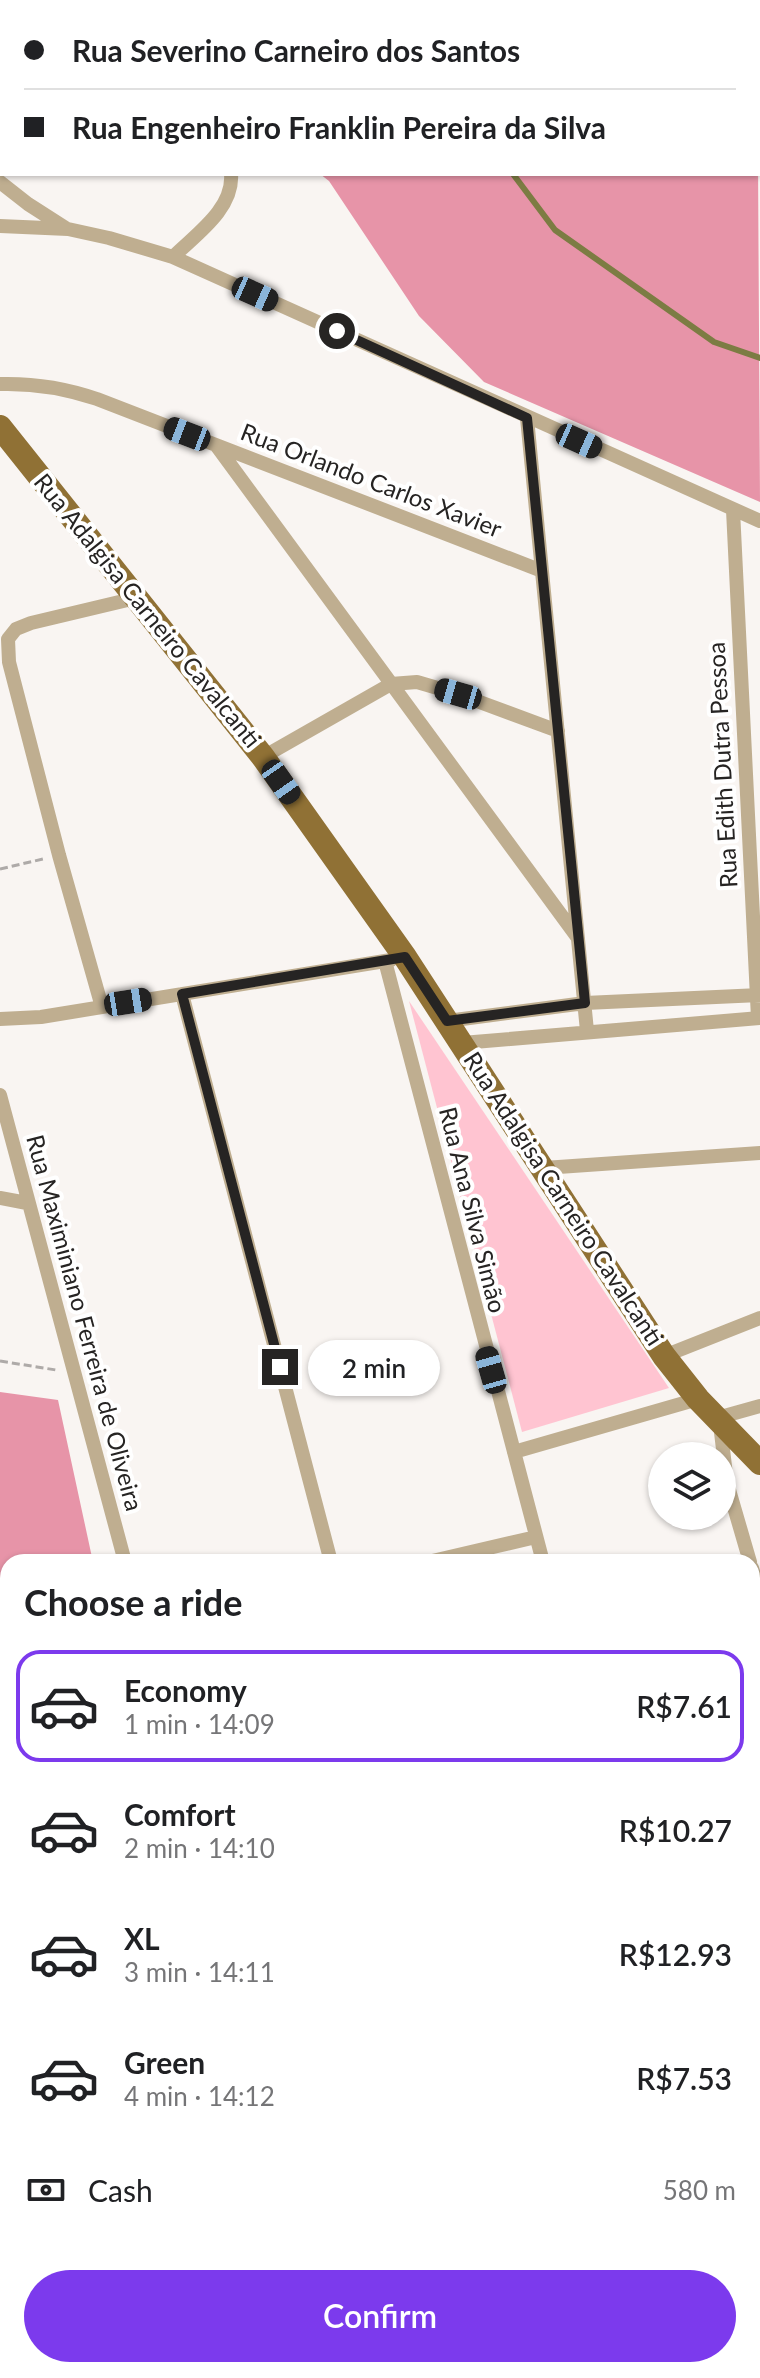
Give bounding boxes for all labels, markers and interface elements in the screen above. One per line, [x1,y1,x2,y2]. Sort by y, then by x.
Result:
text: Rua Severino Carneiro dos Santos [72,32,520,68]
text: Rua Engenheiro Franklin Pereira da Silva [72,109,606,145]
car [228,273,282,315]
route start [319,313,355,349]
car [160,414,214,454]
street label: Rua Orlando Carlos Xavier [237,416,506,543]
car [552,420,606,462]
street label: Rua Adalgisa Carneiro Cavalcanti [29,467,268,753]
street label: Rua Edith Dutra Pessoa [701,641,742,889]
car [432,676,484,712]
car [257,755,305,809]
car [102,986,154,1018]
street label: Rua Adalgisa Carneiro Cavalcanti [458,1046,670,1350]
street label: Rua Ana Silva Simão [434,1104,513,1316]
street label: Rua Maximiniano Ferreira de Oliveira [21,1131,150,1514]
callout: 2 min [308,1339,440,1395]
car [473,1344,509,1396]
route end [262,1349,298,1385]
text: 2 min [342,1352,406,1384]
map controls [648,1442,736,1530]
button: layers [648,1442,736,1530]
text: Choose a ride [24,1580,243,1624]
icon: car [28,1670,100,1742]
text: Economy [124,1672,247,1708]
text: R$7.61 [636,1688,732,1724]
text: 1 min · 14:09 [124,1708,275,1740]
icon: car [28,1794,100,1866]
text: Comfort [124,1796,236,1832]
text: R$10.27 [619,1812,732,1848]
text: 2 min · 14:10 [124,1832,275,1864]
icon: car [28,1918,100,1990]
text: XL [124,1920,160,1956]
text: R$12.93 [619,1936,732,1972]
text: 3 min · 14:11 [124,1956,275,1988]
icon: car [28,2042,100,2114]
text: Green [124,2044,205,2080]
text: R$7.53 [636,2060,732,2096]
text: 4 min · 14:12 [124,2080,275,2112]
icon: cash [24,2168,68,2212]
text: Cash [88,2172,153,2208]
text: 580 m [663,2174,736,2206]
button: Confirm [24,2270,736,2362]

